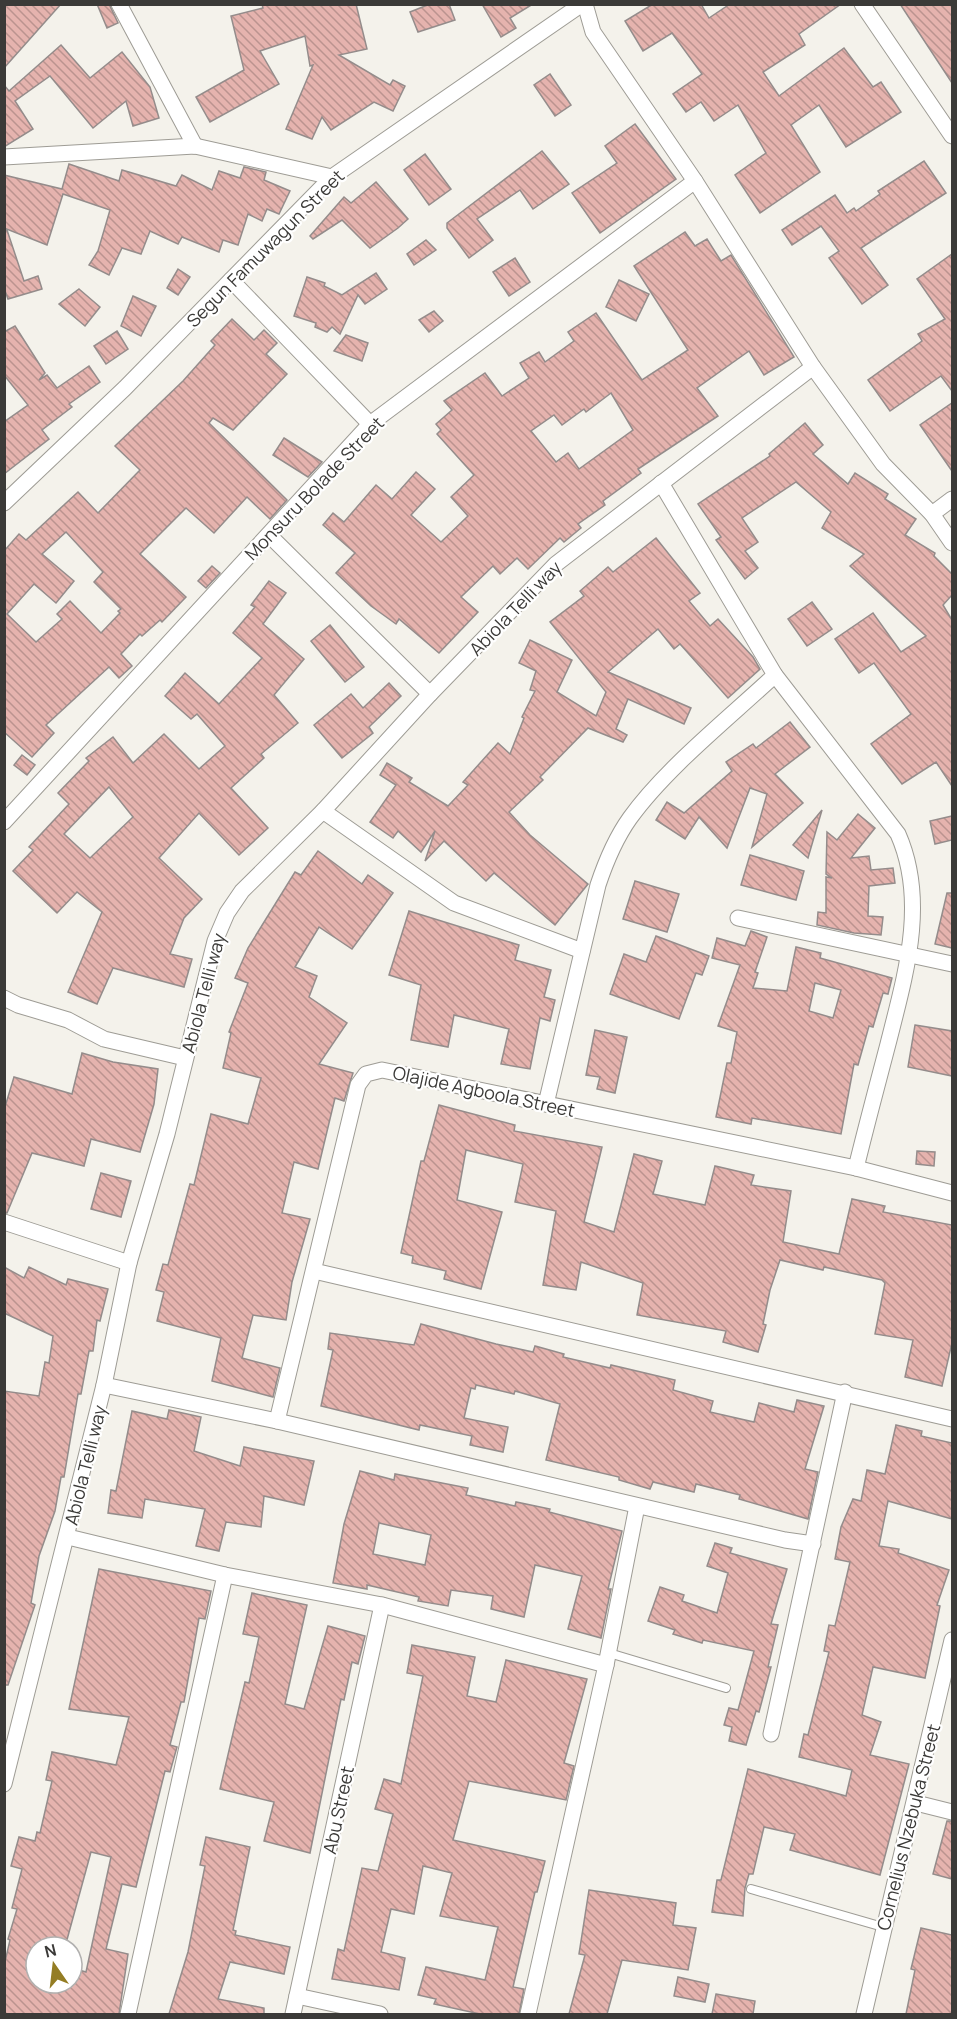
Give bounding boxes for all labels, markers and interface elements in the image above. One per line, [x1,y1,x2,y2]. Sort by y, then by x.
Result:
street label: Segun Famuwagun Street [181,164,349,332]
street label: Monsuru Bolade Street [239,411,389,565]
street label: Abiola Telli way [464,555,567,661]
street label: Abiola Telli way [175,930,231,1055]
street label: Olajide Agboola Street [391,1060,577,1122]
street label: Abiola Telli way [58,1402,112,1528]
street label: Cornelius Nzebuka Street [871,1721,945,1933]
street label: Abu Street [317,1764,359,1856]
north arrow [24,1935,84,1995]
text: N [42,1938,59,1963]

